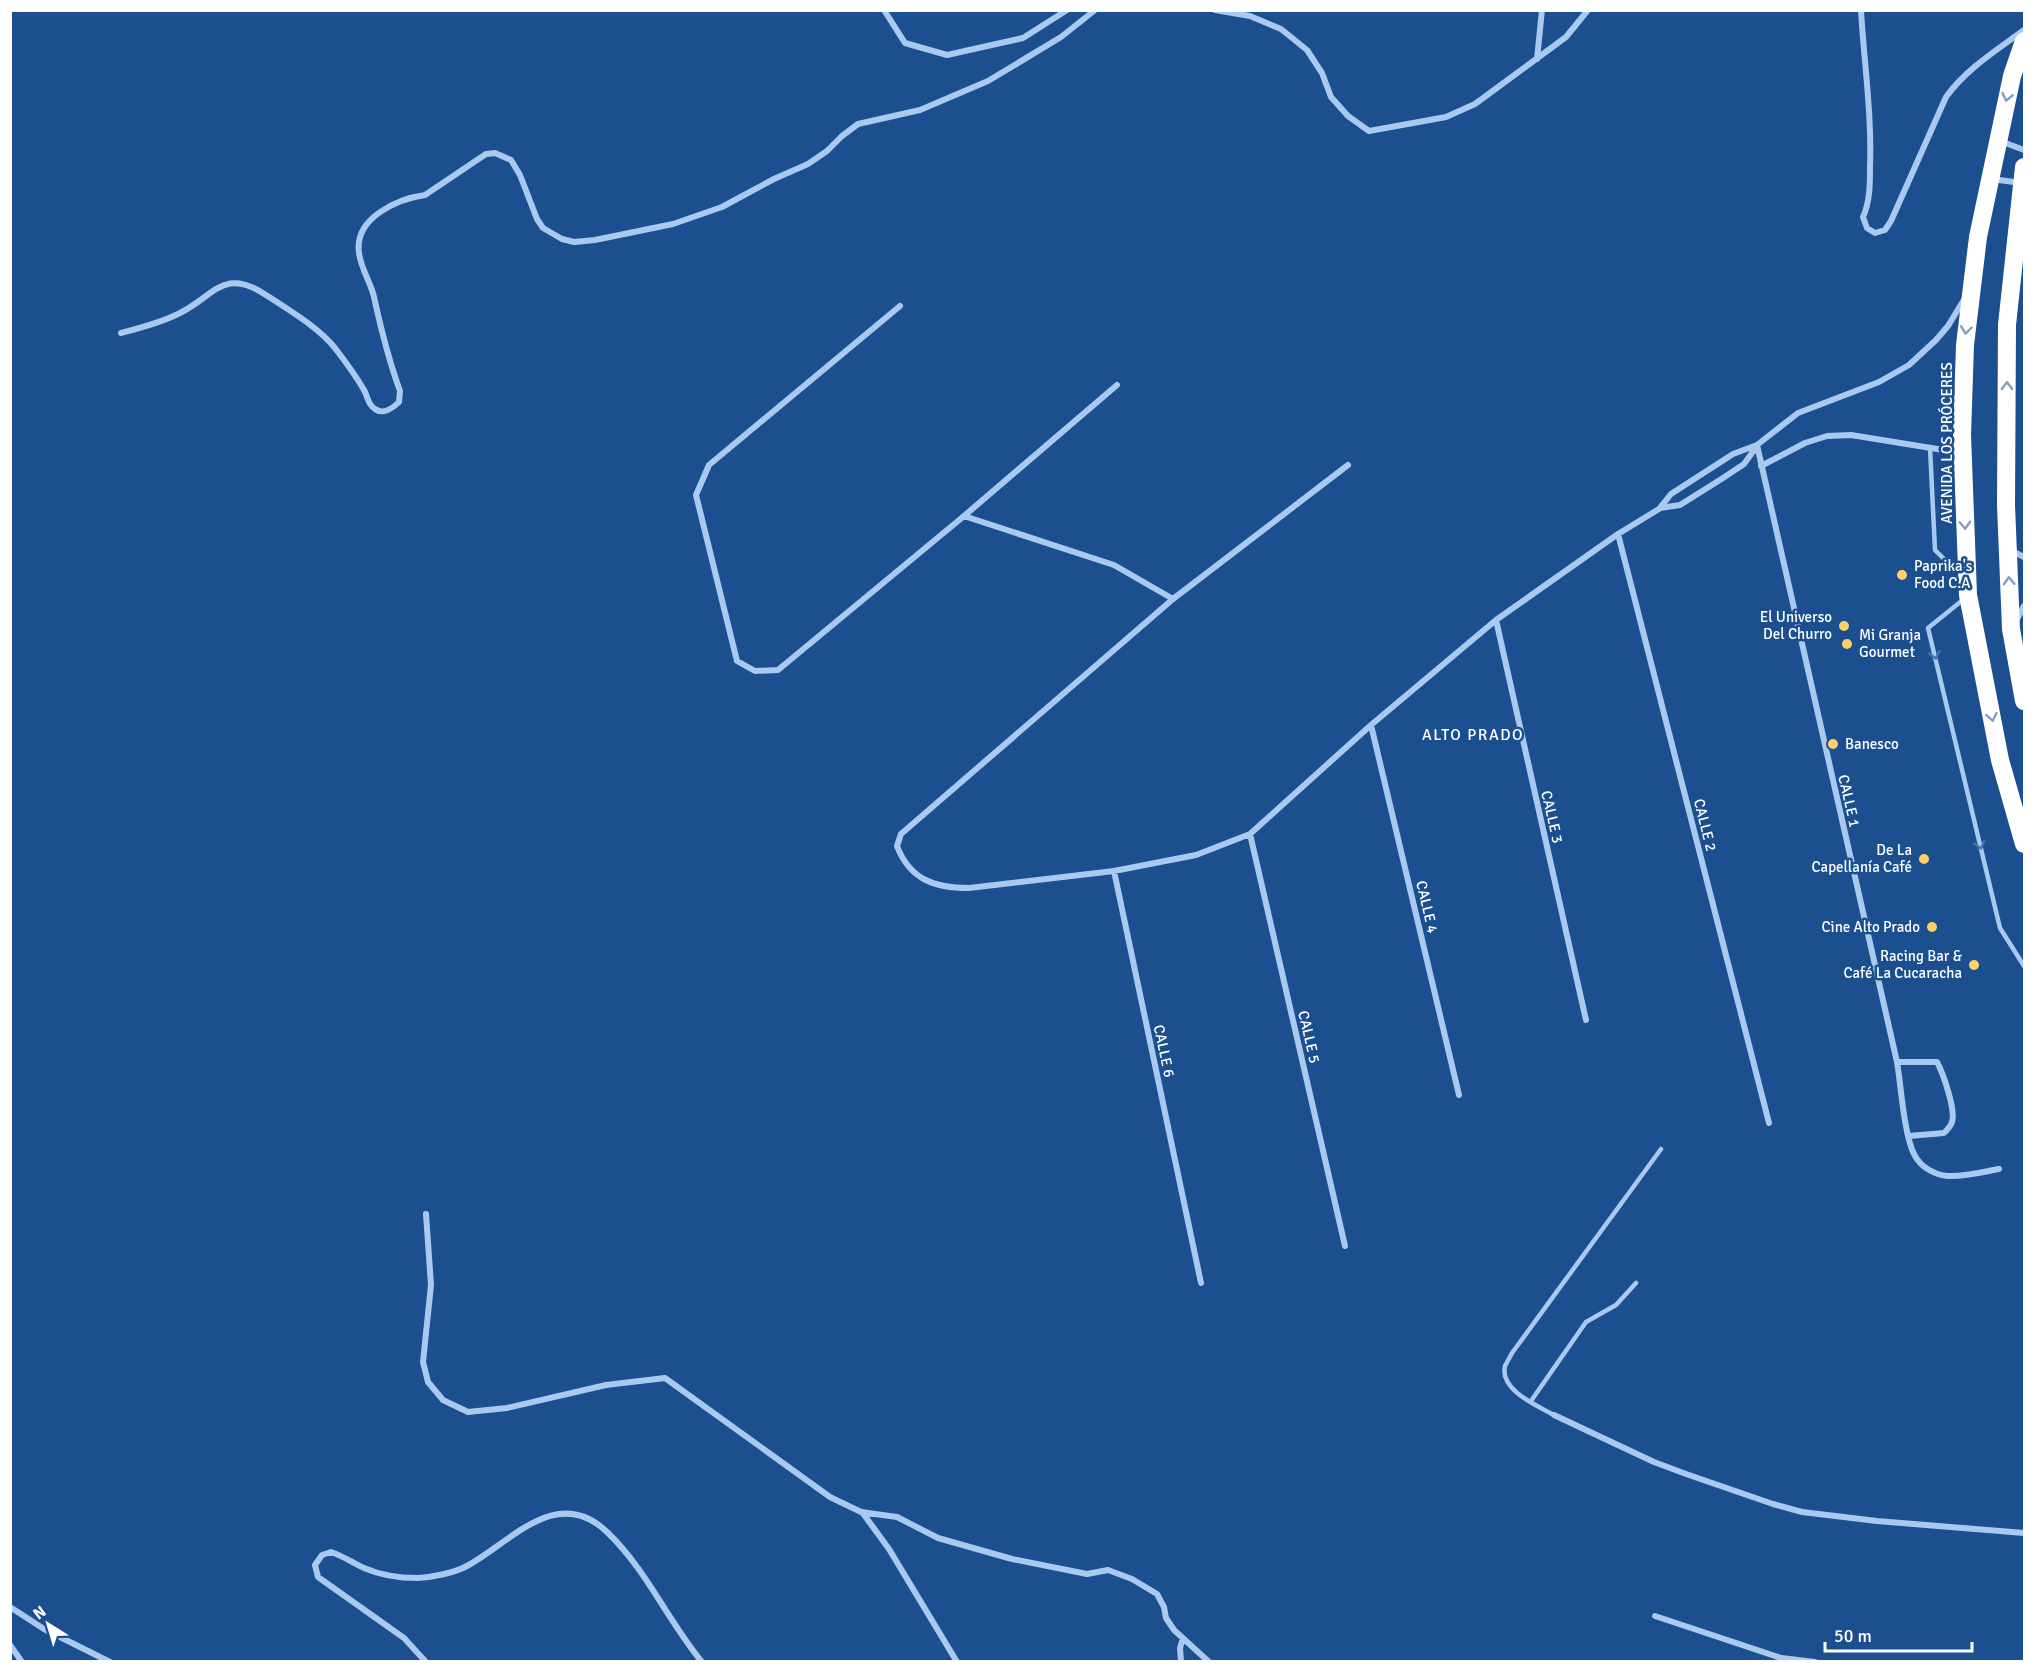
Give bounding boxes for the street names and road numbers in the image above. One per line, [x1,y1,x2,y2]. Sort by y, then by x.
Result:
street label: AVENIDA LOS PRÓCERES [1937,362,1956,524]
street label: CALLE 1 [1834,773,1864,829]
street label: CALLE 3 [1537,789,1567,845]
street label: CALLE 2 [1690,797,1720,853]
street label: CALLE 4 [1412,879,1442,935]
street label: CALLE 5 [1294,1009,1324,1065]
street label: CALLE 6 [1150,1023,1178,1079]

